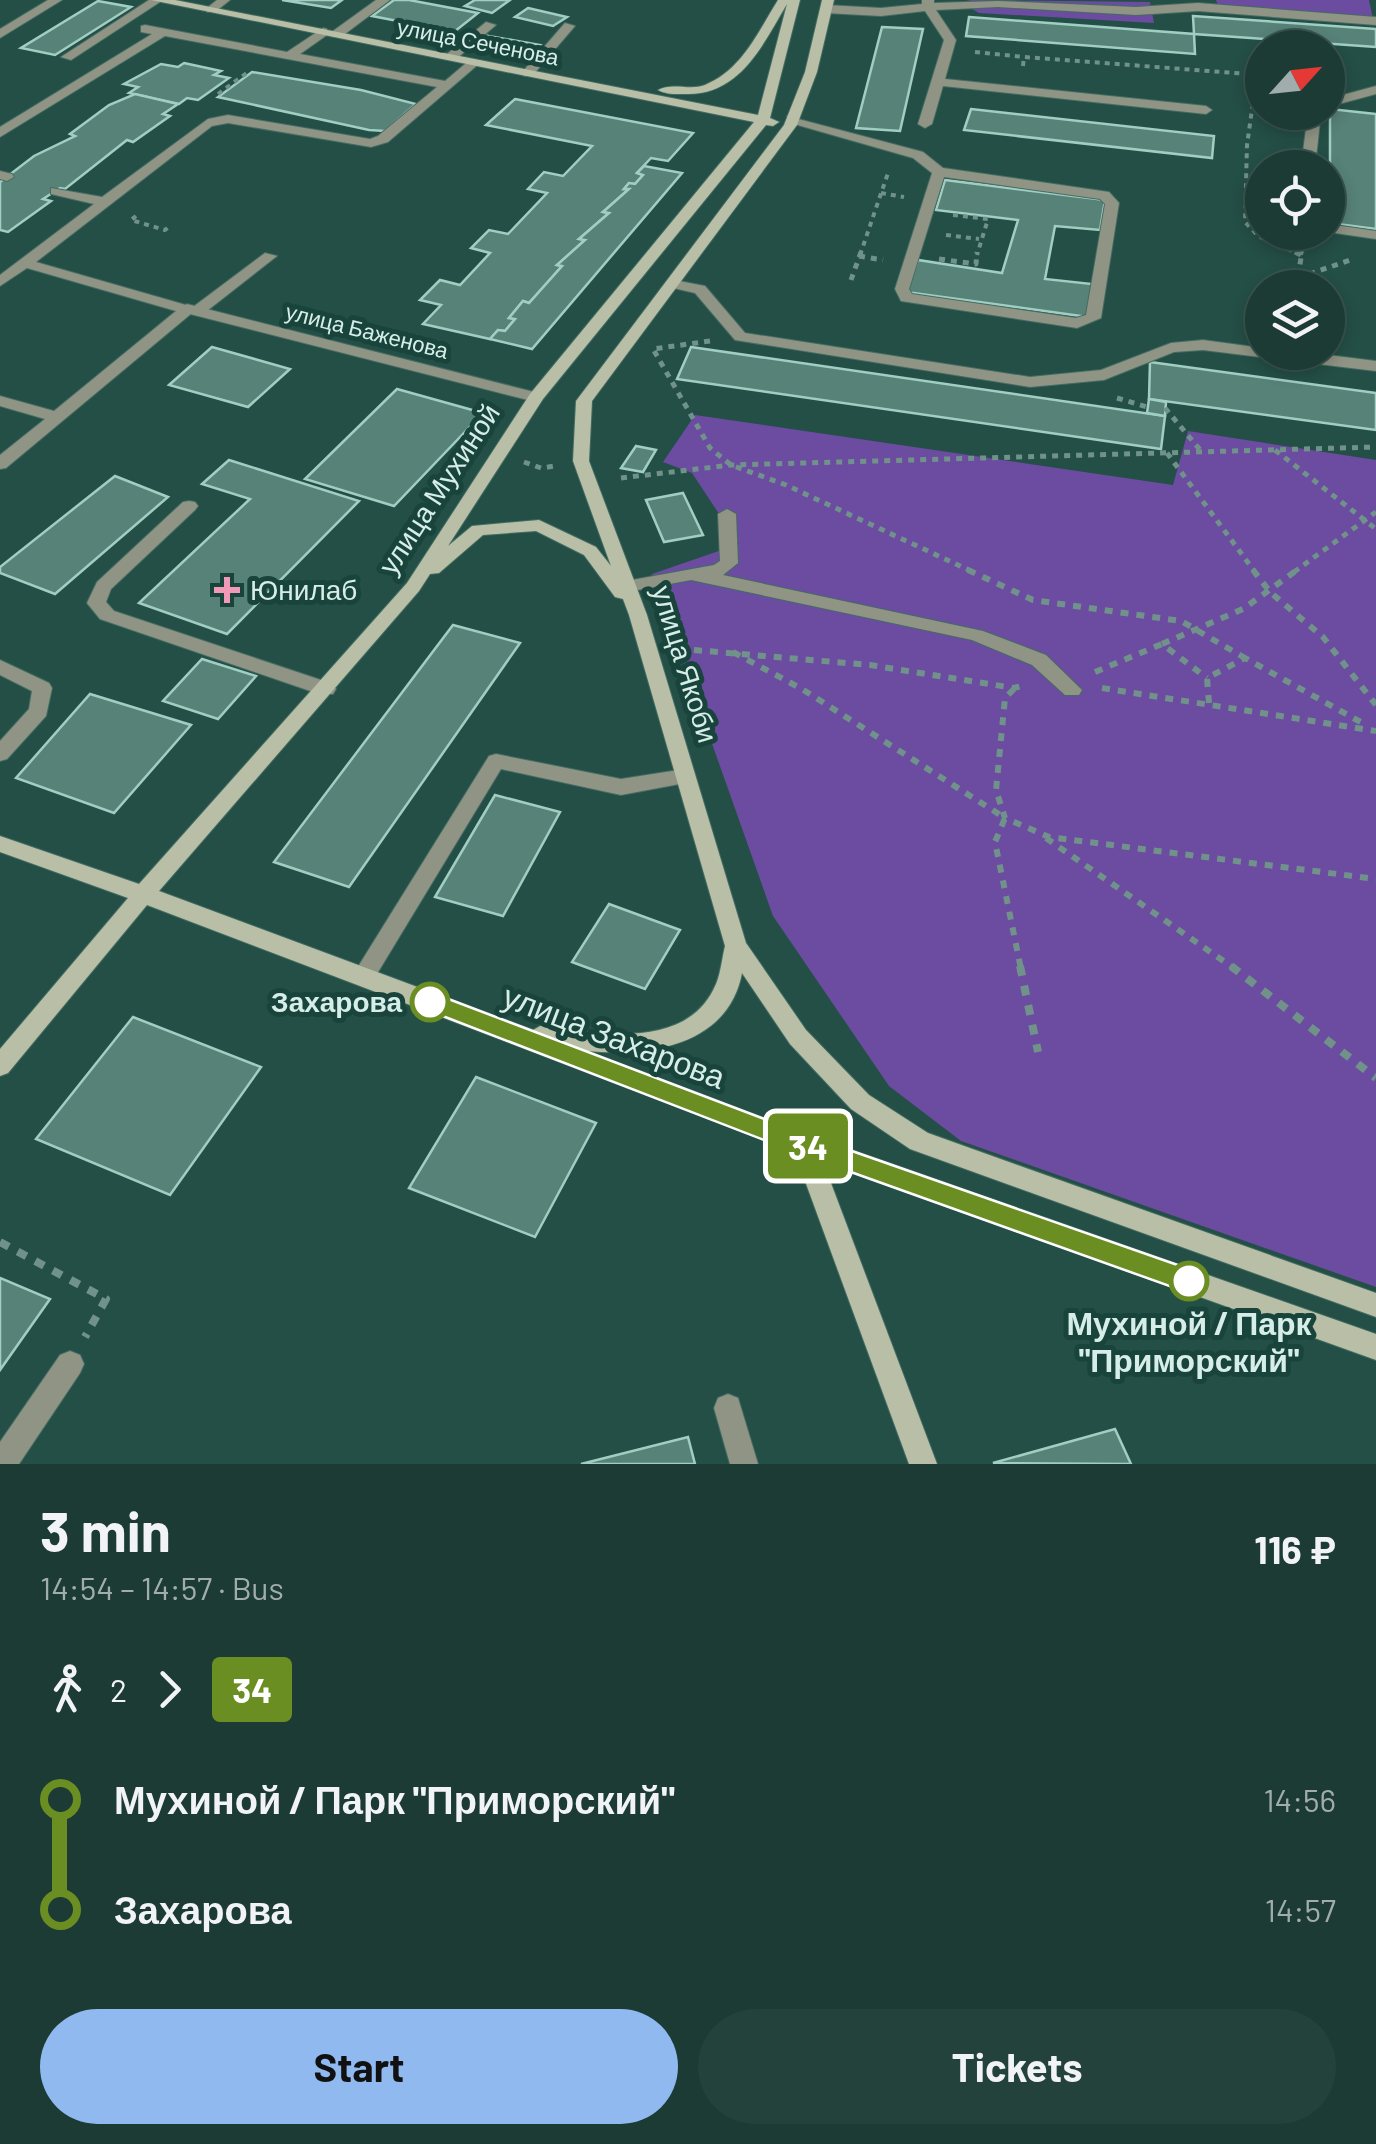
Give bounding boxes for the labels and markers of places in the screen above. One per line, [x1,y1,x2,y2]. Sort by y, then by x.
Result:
place label: Юнилаб [250,572,357,606]
marker: Юнилаб [214,577,240,603]
marker: Захарова [411,983,449,1021]
place label: Захарова [271,984,402,1018]
marker: Мухиной / Парк "Приморский" [1170,1262,1208,1300]
place label: Мухиной / Парк "Приморский" [1066,1303,1313,1379]

